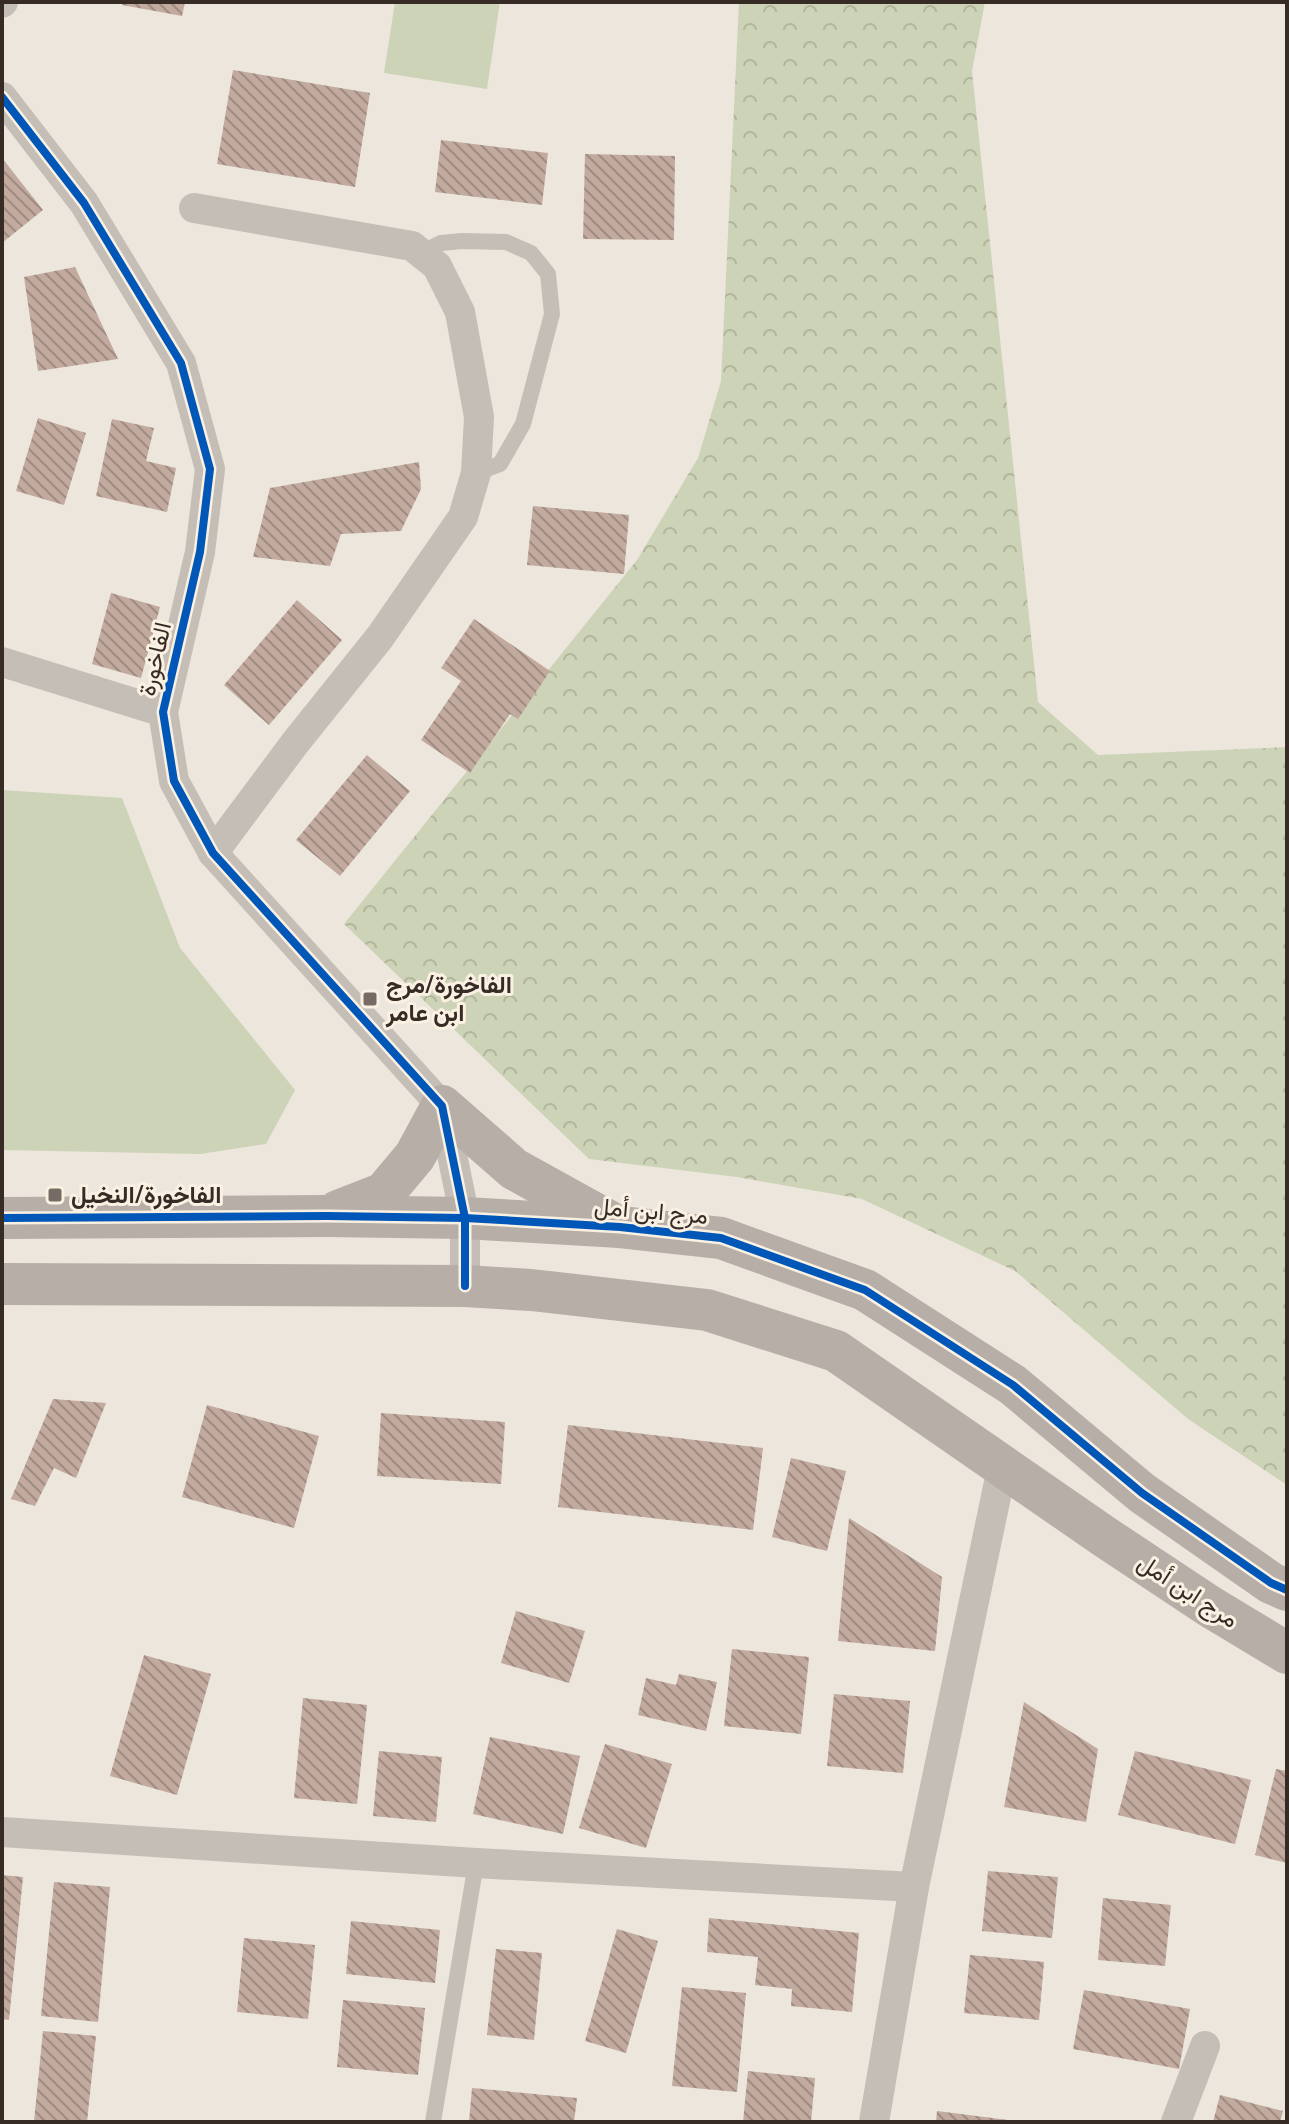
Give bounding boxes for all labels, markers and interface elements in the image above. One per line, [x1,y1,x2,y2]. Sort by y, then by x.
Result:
street label: الفاخورة [132,619,178,699]
place label: الفاخورة/مرج ابن عامر [385,970,512,1028]
marker: الفاخورة/مرج ابن عامر [361,990,379,1008]
place label: الفاخورة/النخيل [71,1180,222,1210]
marker: الفاخورة/النخيل [46,1186,64,1204]
street label: مرج ابن أمل [593,1191,709,1232]
street label: مرج ابن أمل [1131,1547,1244,1636]

